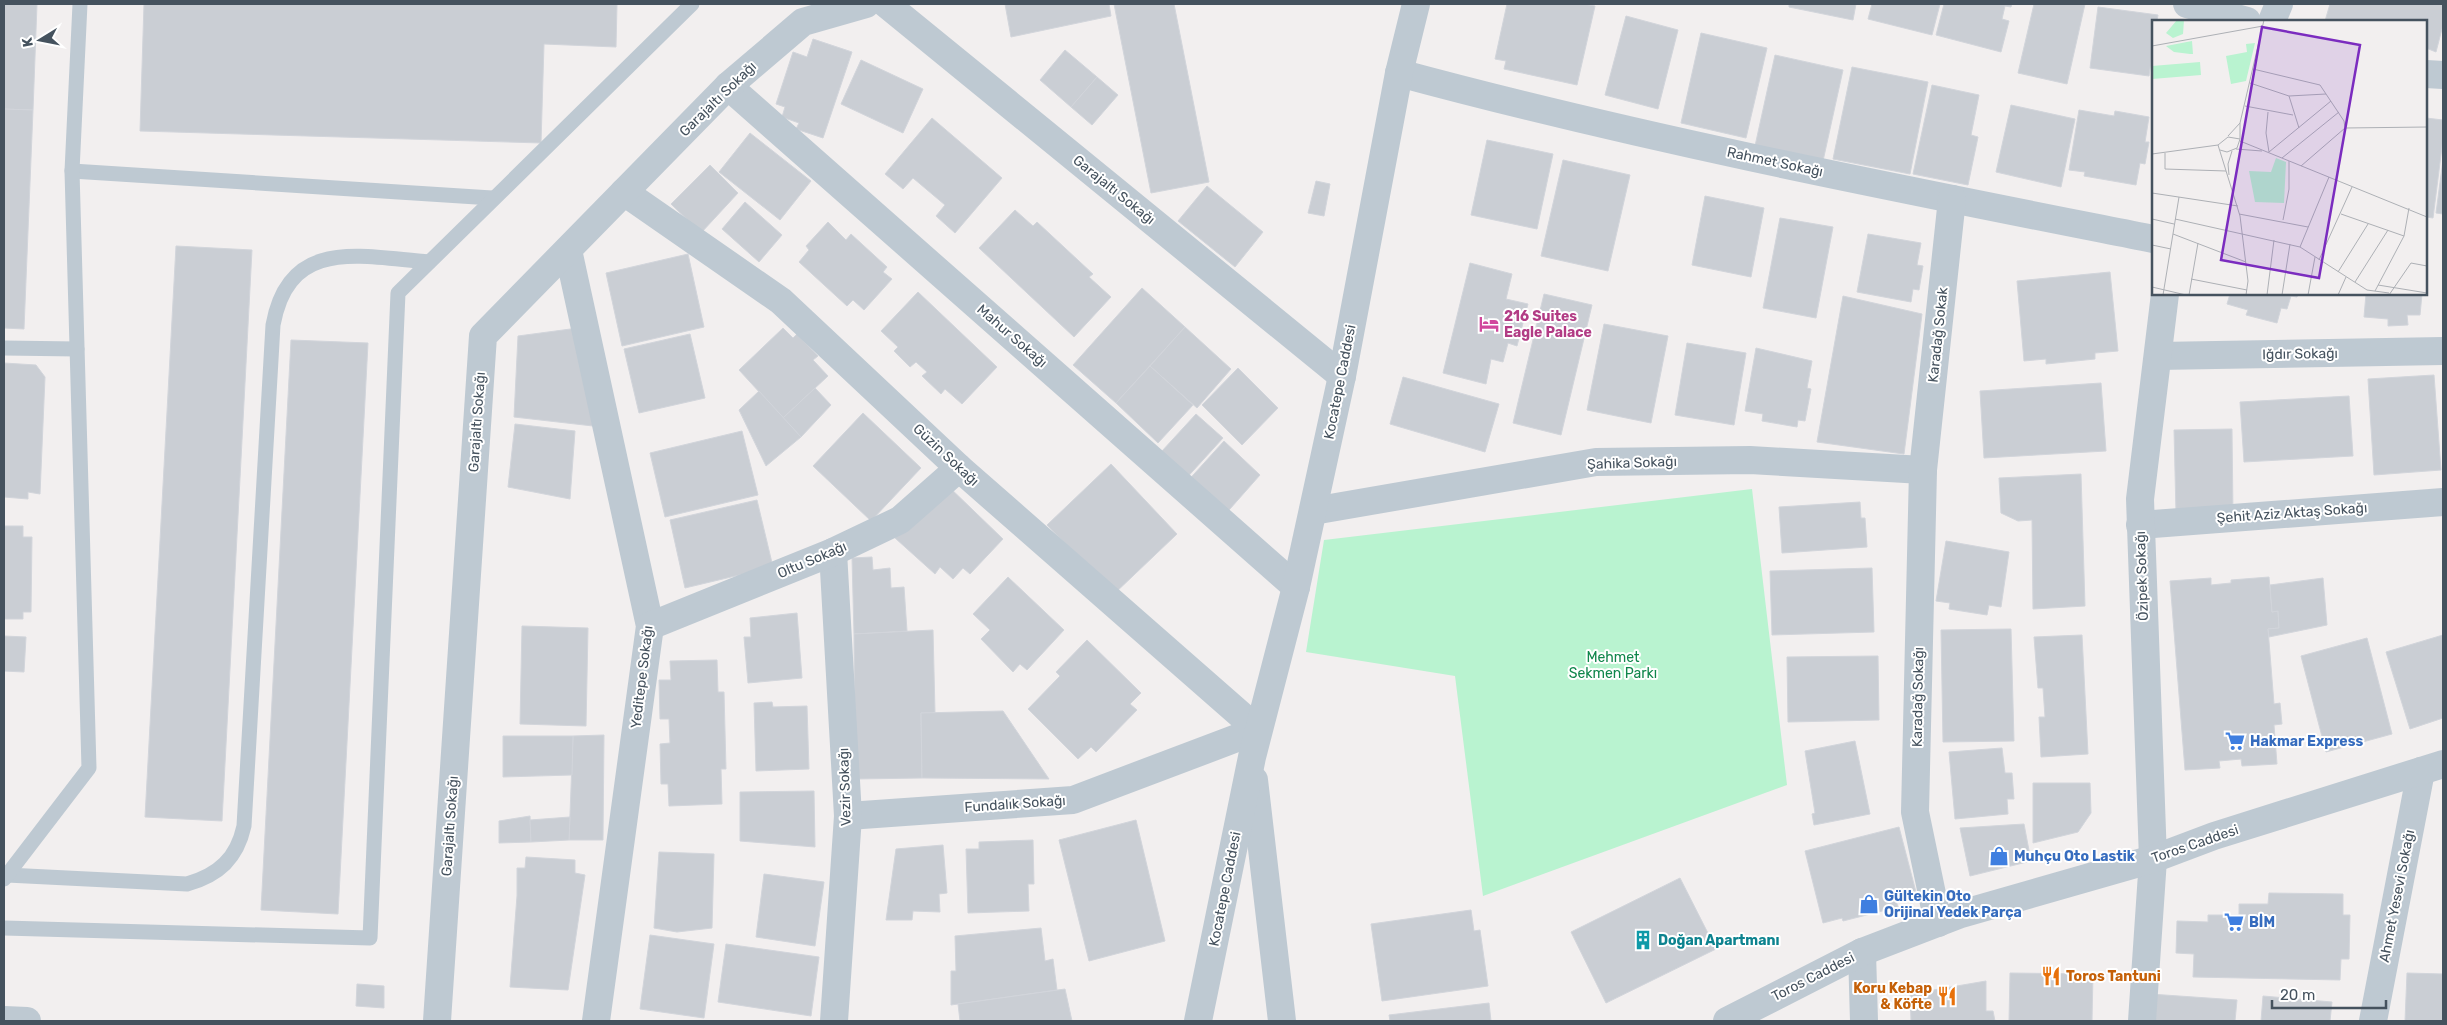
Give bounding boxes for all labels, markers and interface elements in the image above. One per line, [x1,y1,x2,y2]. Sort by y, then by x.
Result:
north arrow [15,15,65,65]
inset map [2152,20,2427,295]
text: K [18,35,37,48]
street label: Garajaltı Sokağı [676,58,760,140]
street label: Rahmet Sokağı [1725,144,1825,180]
street label: Garajaltı Sokağı [1070,152,1158,228]
street label: Karadağ Sokak [1925,286,1952,383]
street label: Mahur Sokağı [973,301,1051,371]
place label: 216 Suites Eagle Palace [1504,308,1592,341]
hotel icon: 216 Suites Eagle Palace [1478,313,1500,335]
street label: Kocatepe Caddesi [1321,323,1359,441]
street label: Iğdır Sokağı [2262,345,2338,363]
street label: Garajaltı Sokağı [465,371,489,473]
street label: Güzin Sokağı [910,420,982,490]
street label: Şahika Sokağı [1587,453,1677,473]
street label: Şehit Aziz Aktaş Sokağı [2216,499,2368,527]
street label: Özipek Sokağı [2132,531,2152,621]
street label: Oltu Sokağı [775,538,849,582]
street label: Yeditepe Sokağı [627,625,657,729]
street label: Karadağ Sokağı [1909,647,1927,747]
park label: Mehmet Sekmen Parkı [1569,649,1657,682]
supermarket icon: Hakmar Express [2224,730,2246,752]
place label: Hakmar Express [2250,733,2363,750]
street label: Vezir Sokağı [835,747,855,827]
street label: Garajaltı Sokağı [438,775,462,877]
street label: Fundalık Sokağı [964,792,1066,816]
street label: Toros Caddesi [2149,821,2241,867]
street label: Ahmet Yesevi Sokağı [2376,828,2418,964]
street label: Kocatepe Caddesi [1206,830,1244,948]
shop icon: Muhçu Oto Lastik [1988,845,2010,867]
place label: Muhçu Oto Lastik [2014,848,2136,865]
place label: Gültekin Oto Orijinal Yedek Parça [1884,888,2022,921]
shop icon: Gültekin Oto Orijinal Yedek Parça [1858,893,1880,915]
supermarket icon: BİM [2223,911,2245,933]
place label: BİM [2249,913,2275,931]
building icon: Doğan Apartmanı [1632,929,1654,951]
place label: Doğan Apartmanı [1658,932,1779,949]
street label: Toros Caddesi [1769,949,1857,1005]
restaurant icon: Toros Tantuni [2040,965,2062,987]
place label: Toros Tantuni [2066,968,2161,985]
scale bar [2272,978,2386,1010]
place label: Koru Kebap & Köfte [1853,980,1932,1013]
restaurant icon: Koru Kebap & Köfte [1936,985,1958,1007]
text: 20 m [2280,986,2315,1004]

